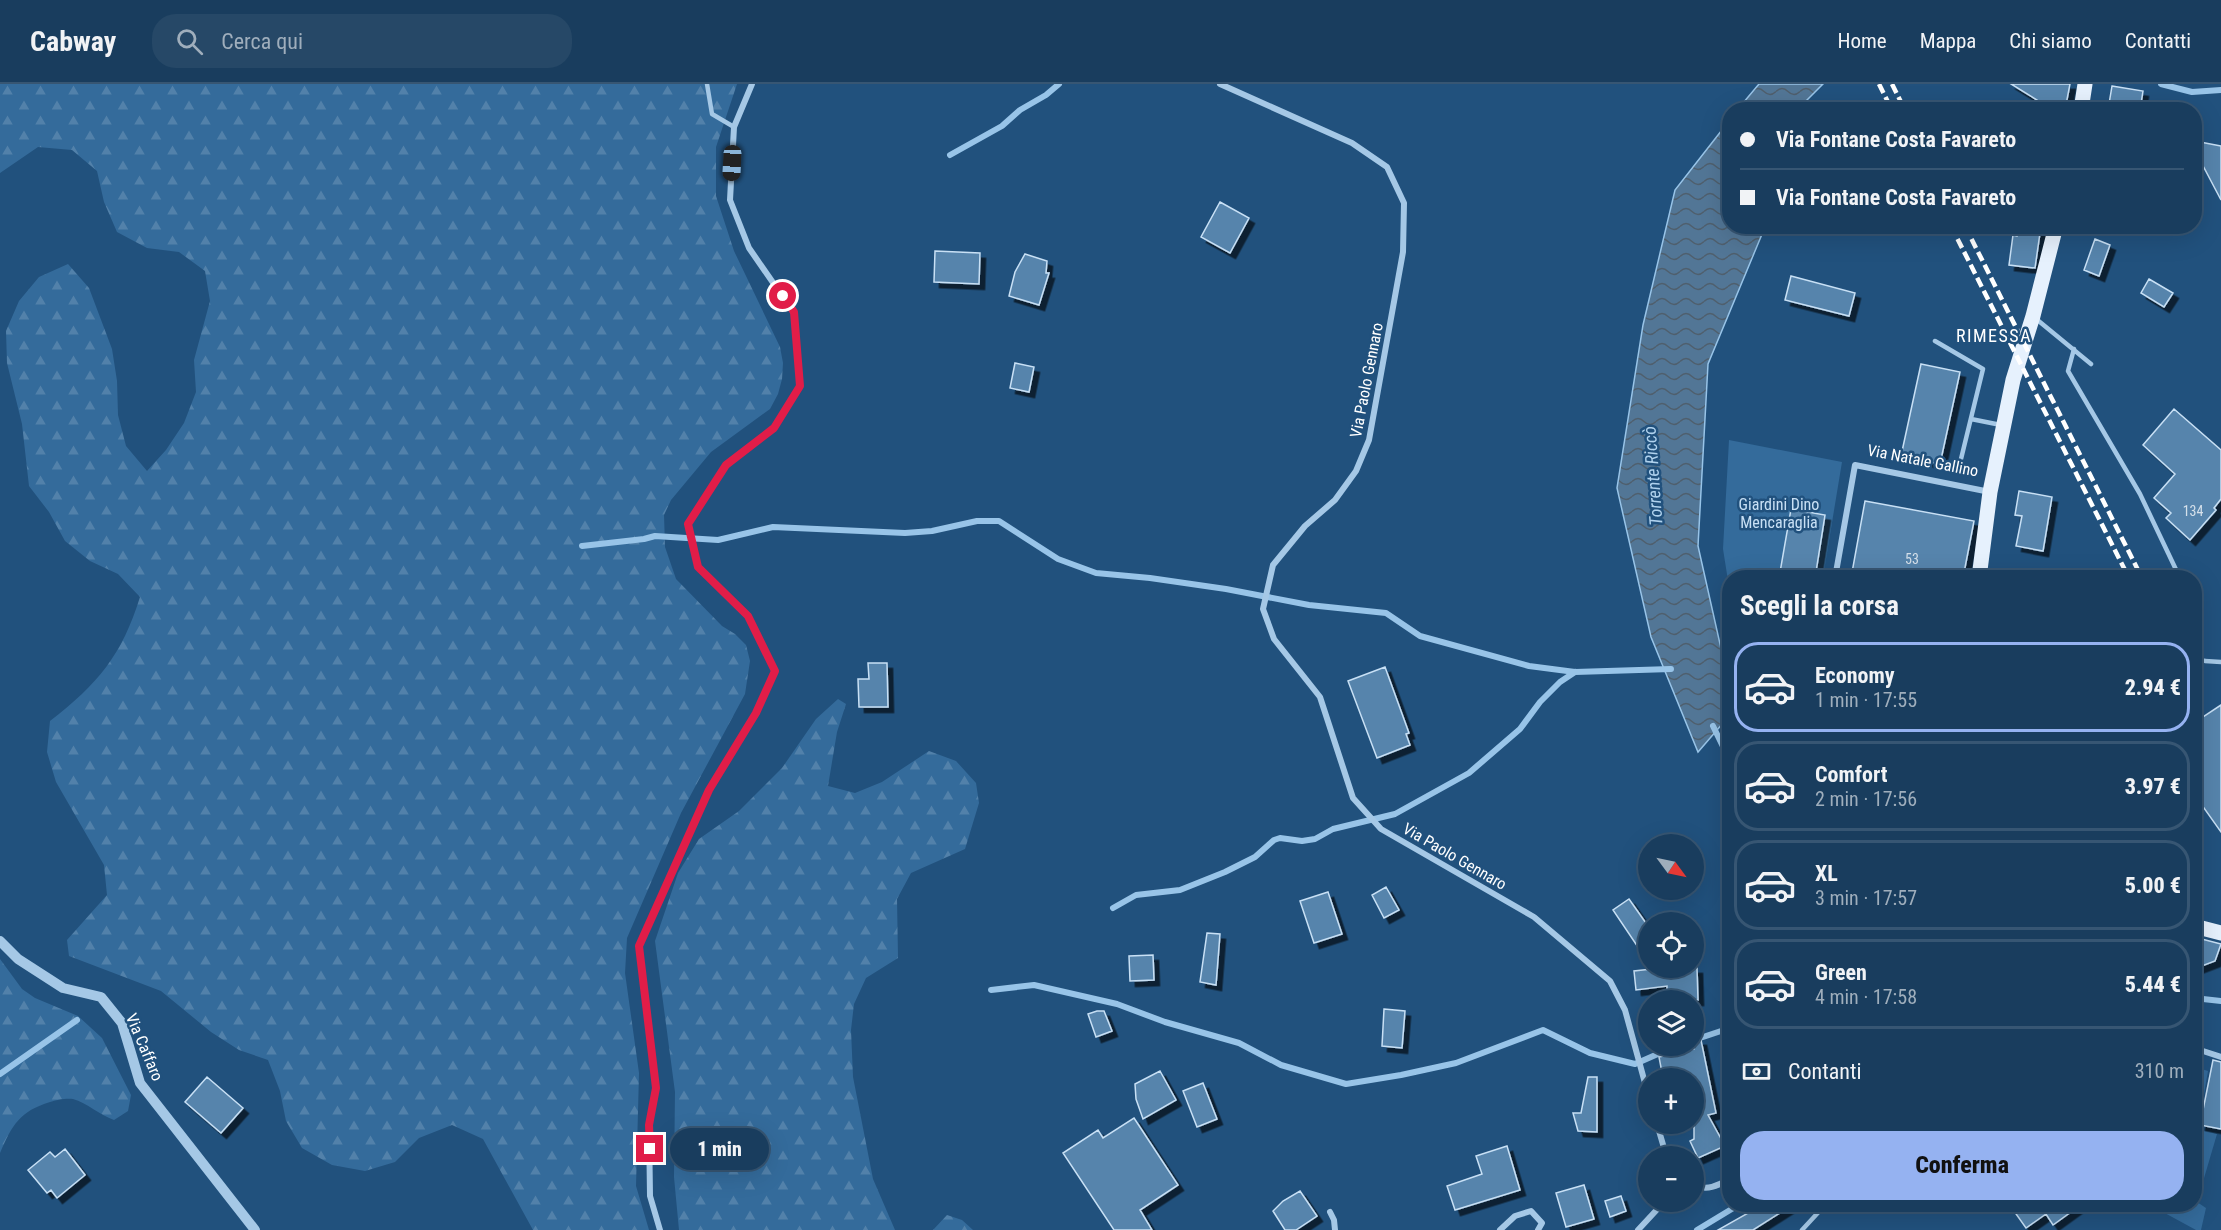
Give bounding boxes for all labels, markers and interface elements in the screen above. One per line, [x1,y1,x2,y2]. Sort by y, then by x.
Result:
search box [152,14,572,68]
text: Cabway [30,25,116,58]
icon: search [173,25,206,58]
text: Cerca qui [221,29,303,54]
text: Home [1837,29,1887,53]
text: Mappa [1920,29,1976,53]
text: Chi siamo [2009,29,2092,53]
text: Contatti [2125,29,2191,53]
text: Via Fontane Costa Favareto [1776,127,2016,152]
car [722,145,742,181]
text: Via Fontane Costa Favareto [1776,185,2016,210]
route start [769,282,796,309]
street label: Via Paolo Gennaro [1346,321,1387,439]
district label: RIMESSA [1956,325,2032,346]
water label: Torrente Riccò [1639,426,1666,526]
street label: Via Natale Gallino [1866,440,1980,481]
park label: Giardini Dino Mencaraglia [1739,495,1819,532]
house number: 134 [2183,503,2203,519]
house number: 53 [1905,551,1919,567]
text: Scegli la corsa [1740,590,1899,622]
icon: car [1743,660,1797,714]
text: Economy [1815,663,1895,688]
text: 2.94 € [2125,675,2181,700]
text: 1 min · 17:55 [1815,688,1917,712]
icon: car [1743,759,1797,813]
text: Comfort [1815,762,1888,787]
text: 3.97 € [2125,774,2181,799]
text: 2 min · 17:56 [1815,787,1917,811]
street label: Via Paolo Gennaro [1399,819,1510,894]
north arrow [1638,834,1704,900]
map controls [1638,834,1704,1212]
icon: car [1743,858,1797,912]
text: XL [1815,861,1838,886]
text: 5.00 € [2125,873,2181,898]
text: 3 min · 17:57 [1815,886,1917,910]
button: locate [1638,912,1704,978]
icon: car [1743,957,1797,1011]
text: Green [1815,960,1867,985]
text: 5.44 € [2125,972,2181,997]
text: 4 min · 17:58 [1815,985,1917,1009]
button: layers [1638,990,1704,1056]
street label: Via Caffaro [122,1011,167,1084]
icon: cash [1740,1055,1773,1088]
text: Contanti [1788,1059,1861,1084]
text: 310 m [2135,1059,2184,1083]
button: + [1638,1068,1704,1134]
callout: 1 min [671,1128,770,1170]
button: Conferma [1740,1131,2184,1200]
route end [636,1135,663,1162]
text: 1 min [697,1137,742,1161]
button: − [1638,1146,1704,1212]

